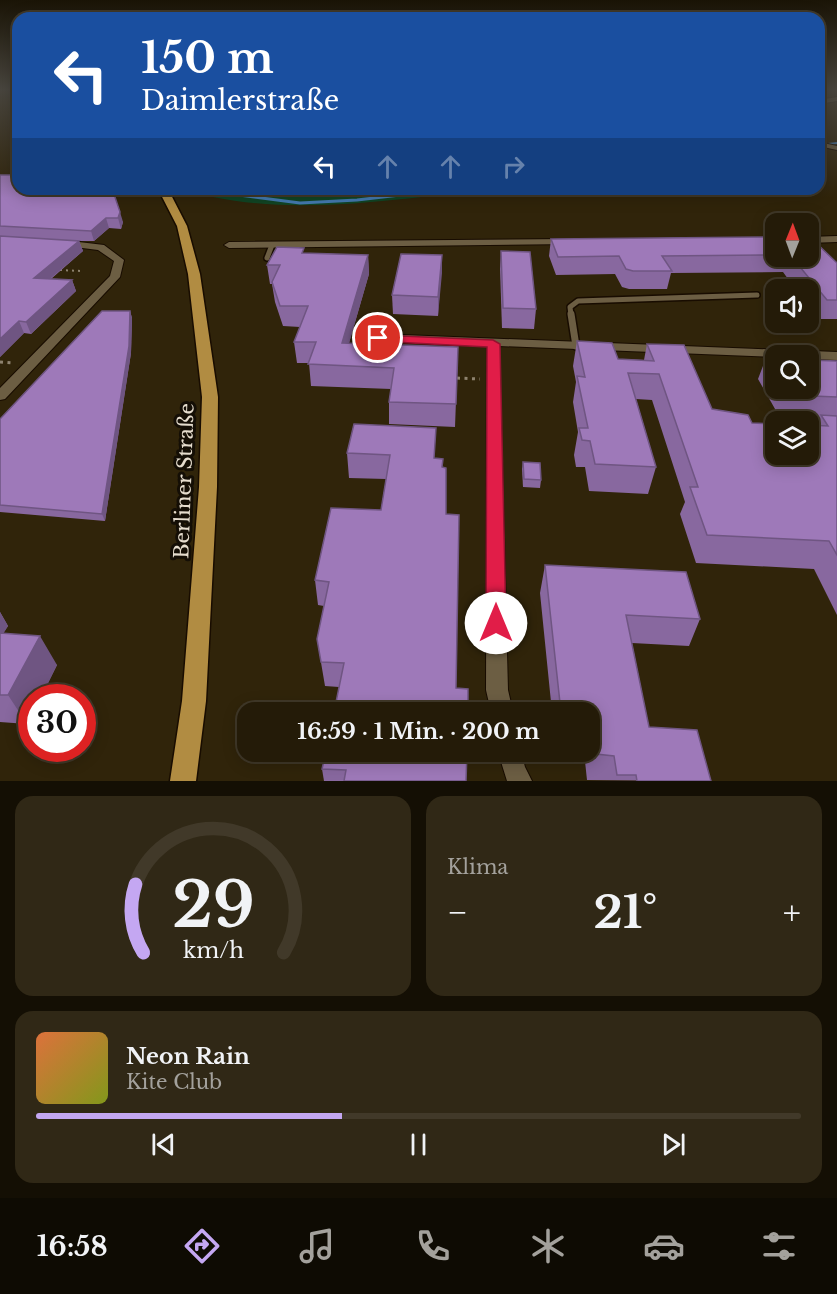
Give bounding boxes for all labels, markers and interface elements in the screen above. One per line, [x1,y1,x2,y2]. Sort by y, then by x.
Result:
text: 150 m [141,32,274,84]
icon: left [42,36,120,114]
text: Daimlerstraße [141,84,339,117]
icon: left [308,150,341,183]
icon: ahead [371,150,404,183]
icon: ahead [434,150,467,183]
icon: right [497,150,530,183]
north arrow [765,213,819,267]
map controls [765,213,819,465]
button: sound [765,279,819,333]
pin [352,312,403,363]
icon: arrive [361,321,394,354]
button: search [765,345,819,399]
street label: Berliner Straße [169,403,199,559]
button: layers [765,411,819,465]
position arrow [464,591,528,655]
speed limit sign: 30 [18,684,96,762]
text: 16:59 · 1 Min. · 200 m [297,718,540,745]
text: Klima [447,855,508,879]
text: 29 [172,866,254,944]
text: 21° [593,884,657,940]
text: − [447,892,468,933]
text: + [783,892,801,933]
text: km/h [183,937,244,964]
text: Neon Rain [126,1043,250,1070]
text: Kite Club [126,1070,222,1094]
icon: previous [147,1128,180,1161]
icon: pause [402,1128,435,1161]
icon: next [657,1128,690,1161]
icon: directions [181,1225,223,1267]
icon: music [296,1225,338,1267]
icon: phone [412,1225,454,1267]
icon: climate [527,1225,569,1267]
icon: car [643,1225,685,1267]
icon: filters [758,1225,800,1267]
text: 16:58 [37,1230,108,1263]

